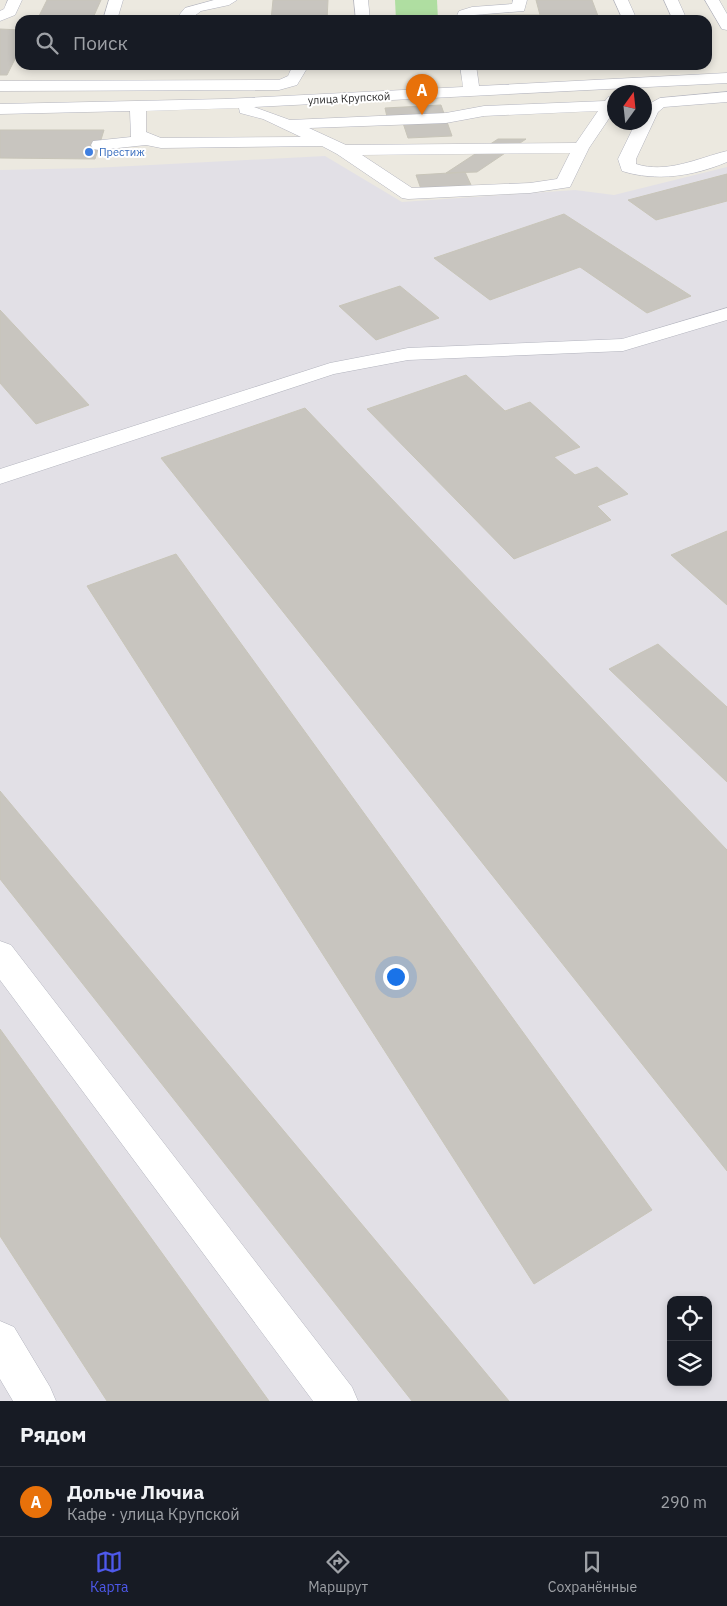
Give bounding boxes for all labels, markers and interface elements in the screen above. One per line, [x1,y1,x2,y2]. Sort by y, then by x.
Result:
search box [15,15,712,70]
icon: search [33,29,61,57]
text: Поиск [73,31,128,55]
pin: A [406,74,438,115]
north arrow [607,85,652,130]
street label: улица Крупской [307,89,391,107]
place label: Престиж [99,145,145,159]
marker: Престиж [83,146,95,158]
your location [383,964,409,990]
map controls [667,1296,712,1386]
button: locate [667,1296,712,1341]
button: layers [667,1341,712,1386]
text: Рядом [20,1420,87,1448]
text: Дольче Лючиа [67,1480,204,1504]
text: A [31,1492,41,1512]
text: 290 m [660,1492,707,1512]
text: Кафе · улица Крупской [67,1504,240,1524]
tab: Карта [90,1548,128,1596]
tab: Маршрут [308,1548,368,1596]
tab: Сохранённые [548,1548,637,1596]

